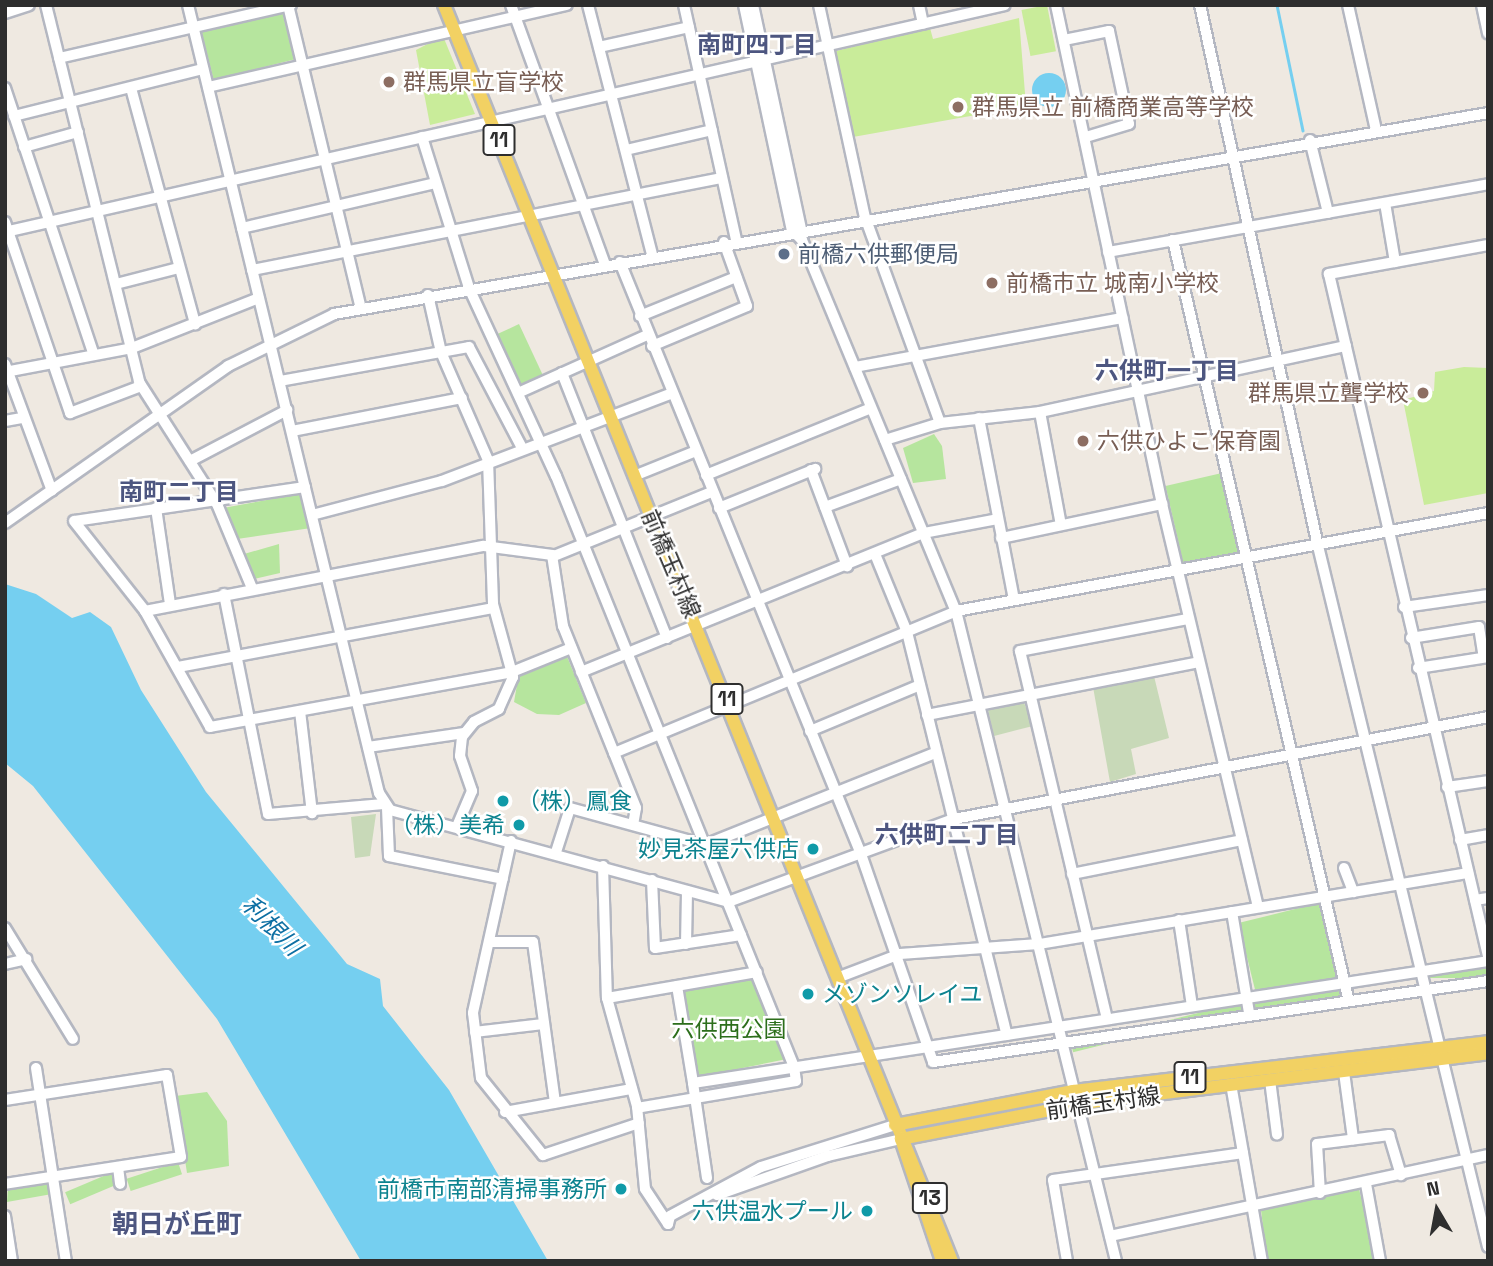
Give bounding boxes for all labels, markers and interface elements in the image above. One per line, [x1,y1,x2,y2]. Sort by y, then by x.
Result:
district label: 南町四丁目 [697,31,817,59]
place label: 群馬県立盲学校 [403,68,564,96]
marker: 群馬県立盲学校 [381,74,397,90]
place label: 群馬県立 前橋商業高等学校 [972,93,1254,121]
marker: 群馬県立 前橋商業高等学校 [950,99,966,115]
road number: 11 [482,122,516,158]
place label: 前橋六供郵便局 [798,240,959,268]
marker: 前橋六供郵便局 [776,246,792,262]
place label: 前橋市立 城南小学校 [1006,269,1219,297]
marker: 前橋市立 城南小学校 [984,275,1000,291]
district label: 六供町一丁目 [1095,357,1239,385]
place label: 群馬県立聾学校 [1248,379,1409,407]
marker: 群馬県立聾学校 [1415,385,1431,401]
place label: 六供ひよこ保育園 [1097,427,1281,455]
marker: 六供ひよこ保育園 [1075,433,1091,449]
district label: 南町二丁目 [119,478,239,506]
street label: 前橋玉村線 [636,506,706,622]
road number: 11 [710,682,744,716]
place label: （株）鳳食 [517,787,632,815]
marker: （株）鳳食 [495,793,511,809]
place label: （株）美希 [390,811,505,839]
marker: （株）美希 [511,817,527,833]
district label: 六供町二丁目 [875,821,1019,849]
place label: 妙見茶屋六供店 [638,835,799,863]
marker: 妙見茶屋六供店 [805,841,821,857]
water label: 利根川 [236,890,308,962]
place label: メゾンソレイユ [822,980,983,1008]
marker: メゾンソレイユ [800,986,816,1002]
park label: 六供西公園 [672,1015,786,1043]
road number: 11 [1172,1060,1208,1094]
street label: 前橋玉村線 [1044,1081,1162,1125]
place label: 前橋市南部清掃事務所 [377,1175,607,1203]
north arrow [1402,1175,1472,1245]
text: N [1425,1175,1442,1202]
road number: 13 [911,1180,949,1216]
marker: 前橋市南部清掃事務所 [613,1181,629,1197]
place label: 六供温水プール [692,1197,853,1225]
marker: 六供温水プール [859,1203,875,1219]
district label: 朝日が丘町 [112,1209,242,1241]

